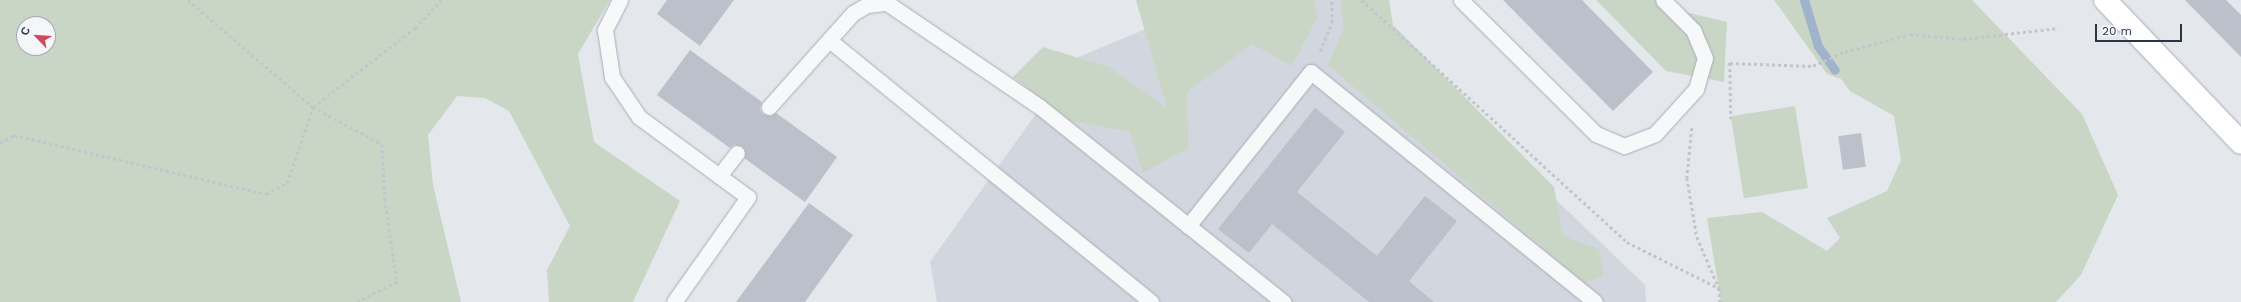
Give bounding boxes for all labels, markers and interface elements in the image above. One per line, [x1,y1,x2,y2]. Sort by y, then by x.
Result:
north arrow [16,16,56,56]
scale bar [2097,16,2184,42]
text: 20 m [2102,24,2132,38]
text: С [18,25,33,37]

